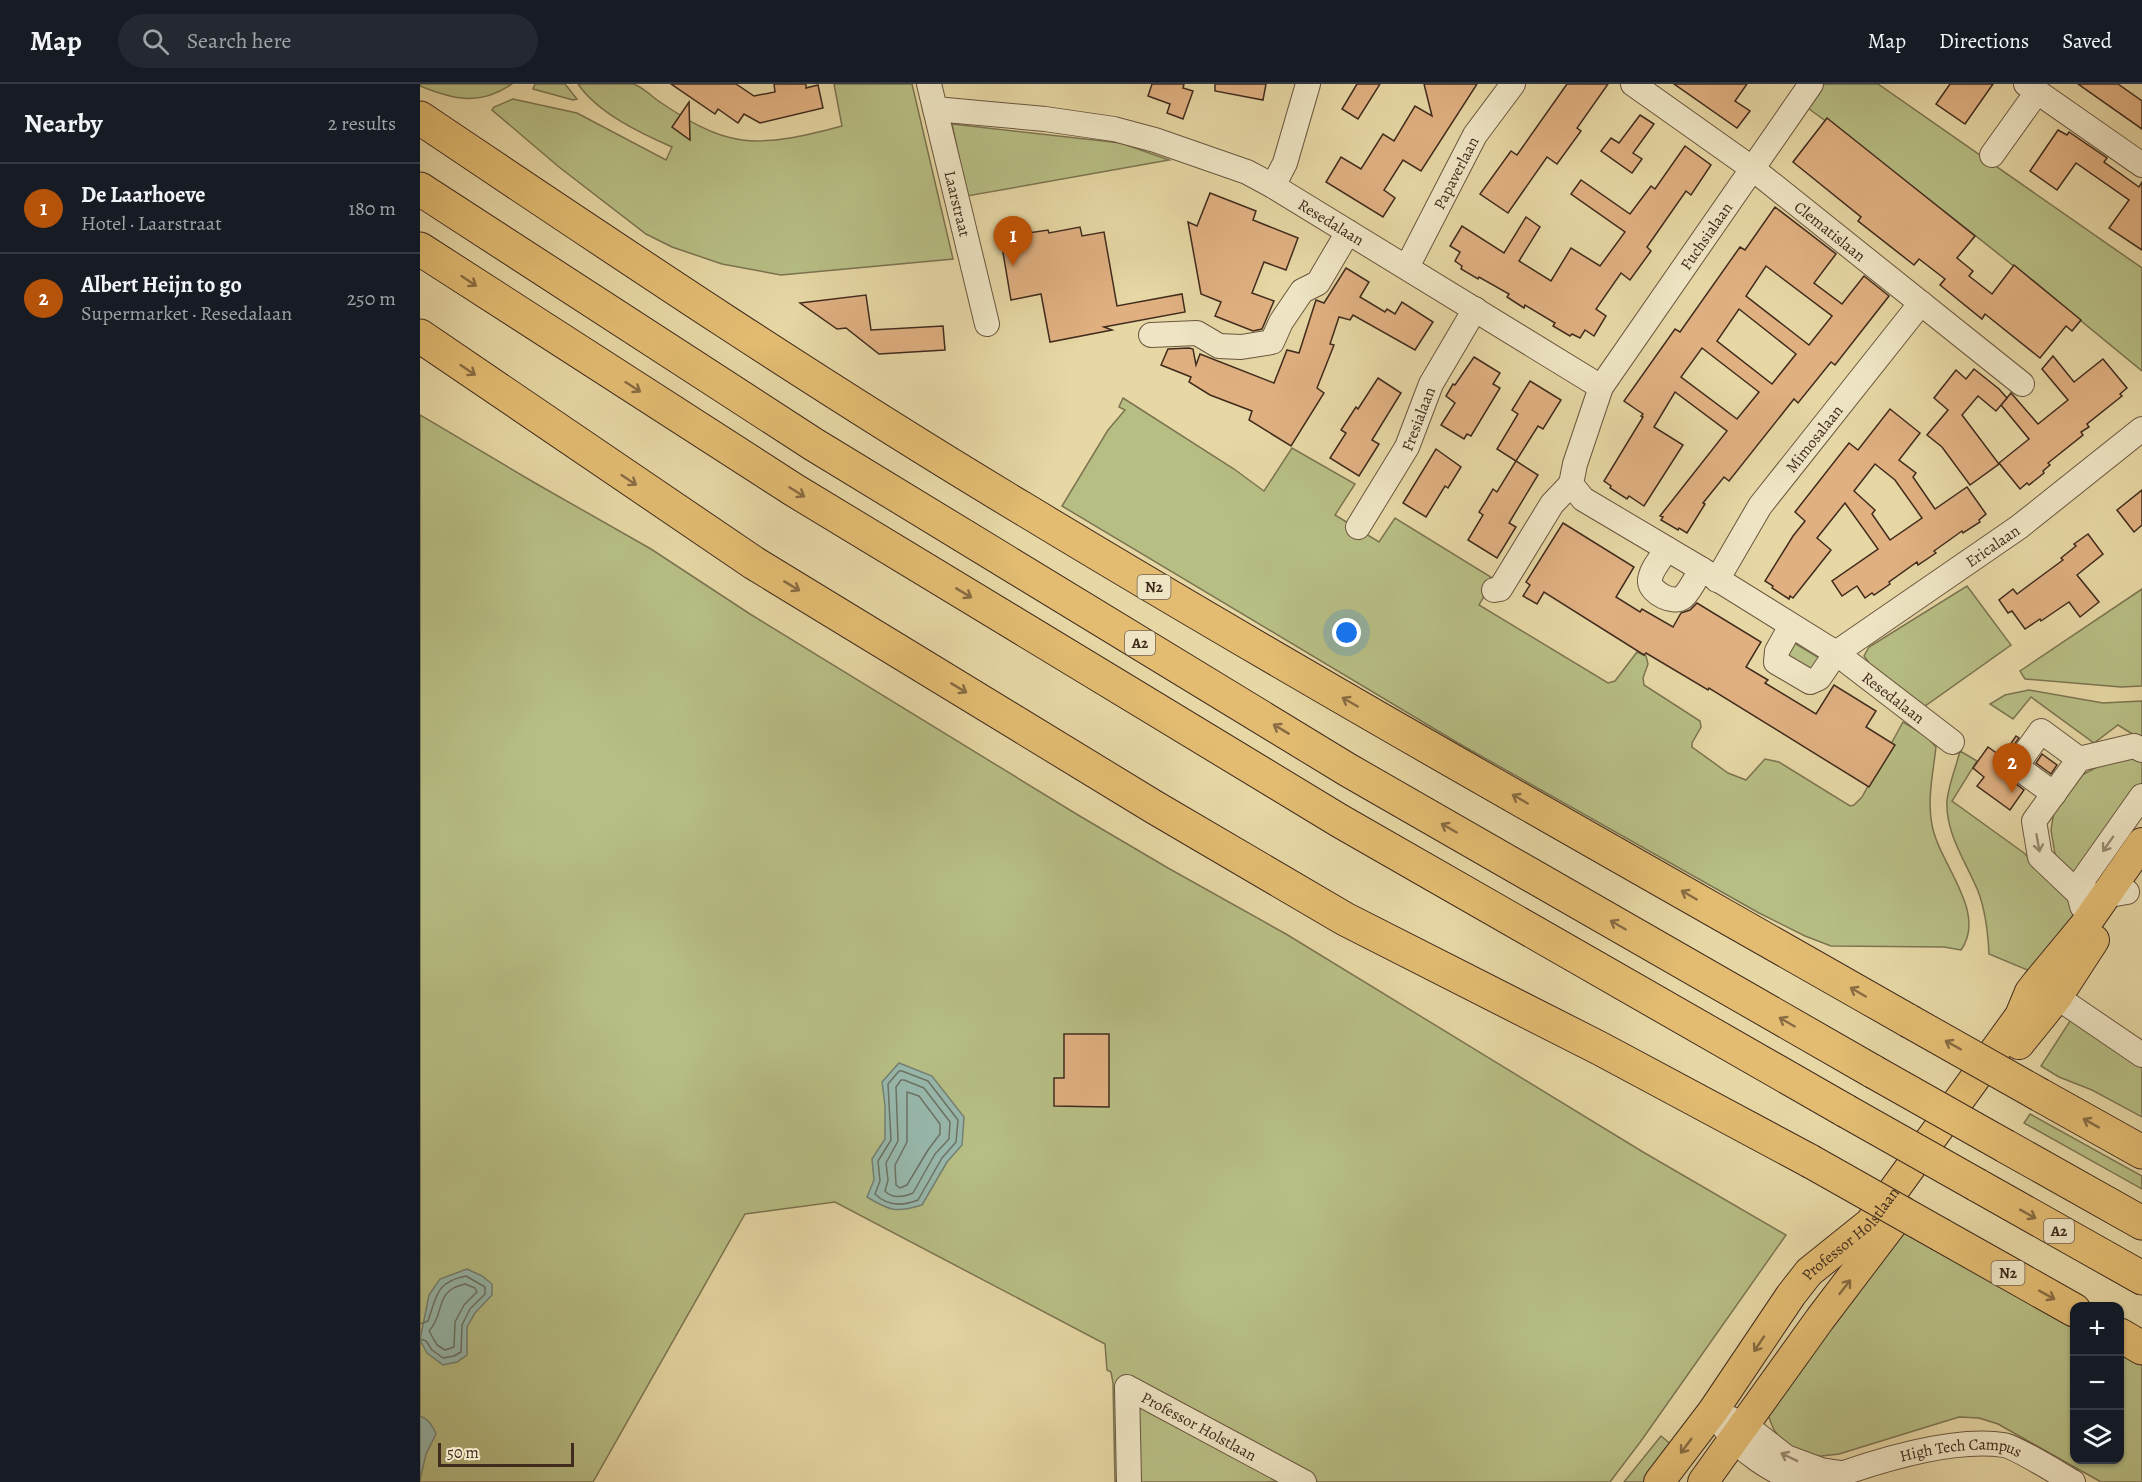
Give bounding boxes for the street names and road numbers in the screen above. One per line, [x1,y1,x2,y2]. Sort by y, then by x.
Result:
street label: Papaverlaan [1428,133,1484,214]
street label: Laarstraat [938,169,975,239]
street label: Resedalaan [1294,194,1368,251]
street label: Clematislaan [1789,196,1870,267]
street label: Fuchsialaan [1675,198,1738,275]
street label: Fresialaan [1396,384,1441,454]
street label: Mimosalaan [1781,400,1848,477]
street label: Ericalaan [1961,520,2025,573]
road number: N2 [1138,575,1170,599]
road number: A2 [1125,631,1155,655]
street label: Resedalaan [1857,667,1929,729]
street label: Professor Holstlaan [1797,1183,1905,1285]
road number: A2 [2044,1219,2074,1243]
road number: N2 [1992,1261,2024,1285]
street label: Professor Holstlaan [1137,1387,1260,1467]
street label: High Tech Campus [1897,1433,2026,1468]

